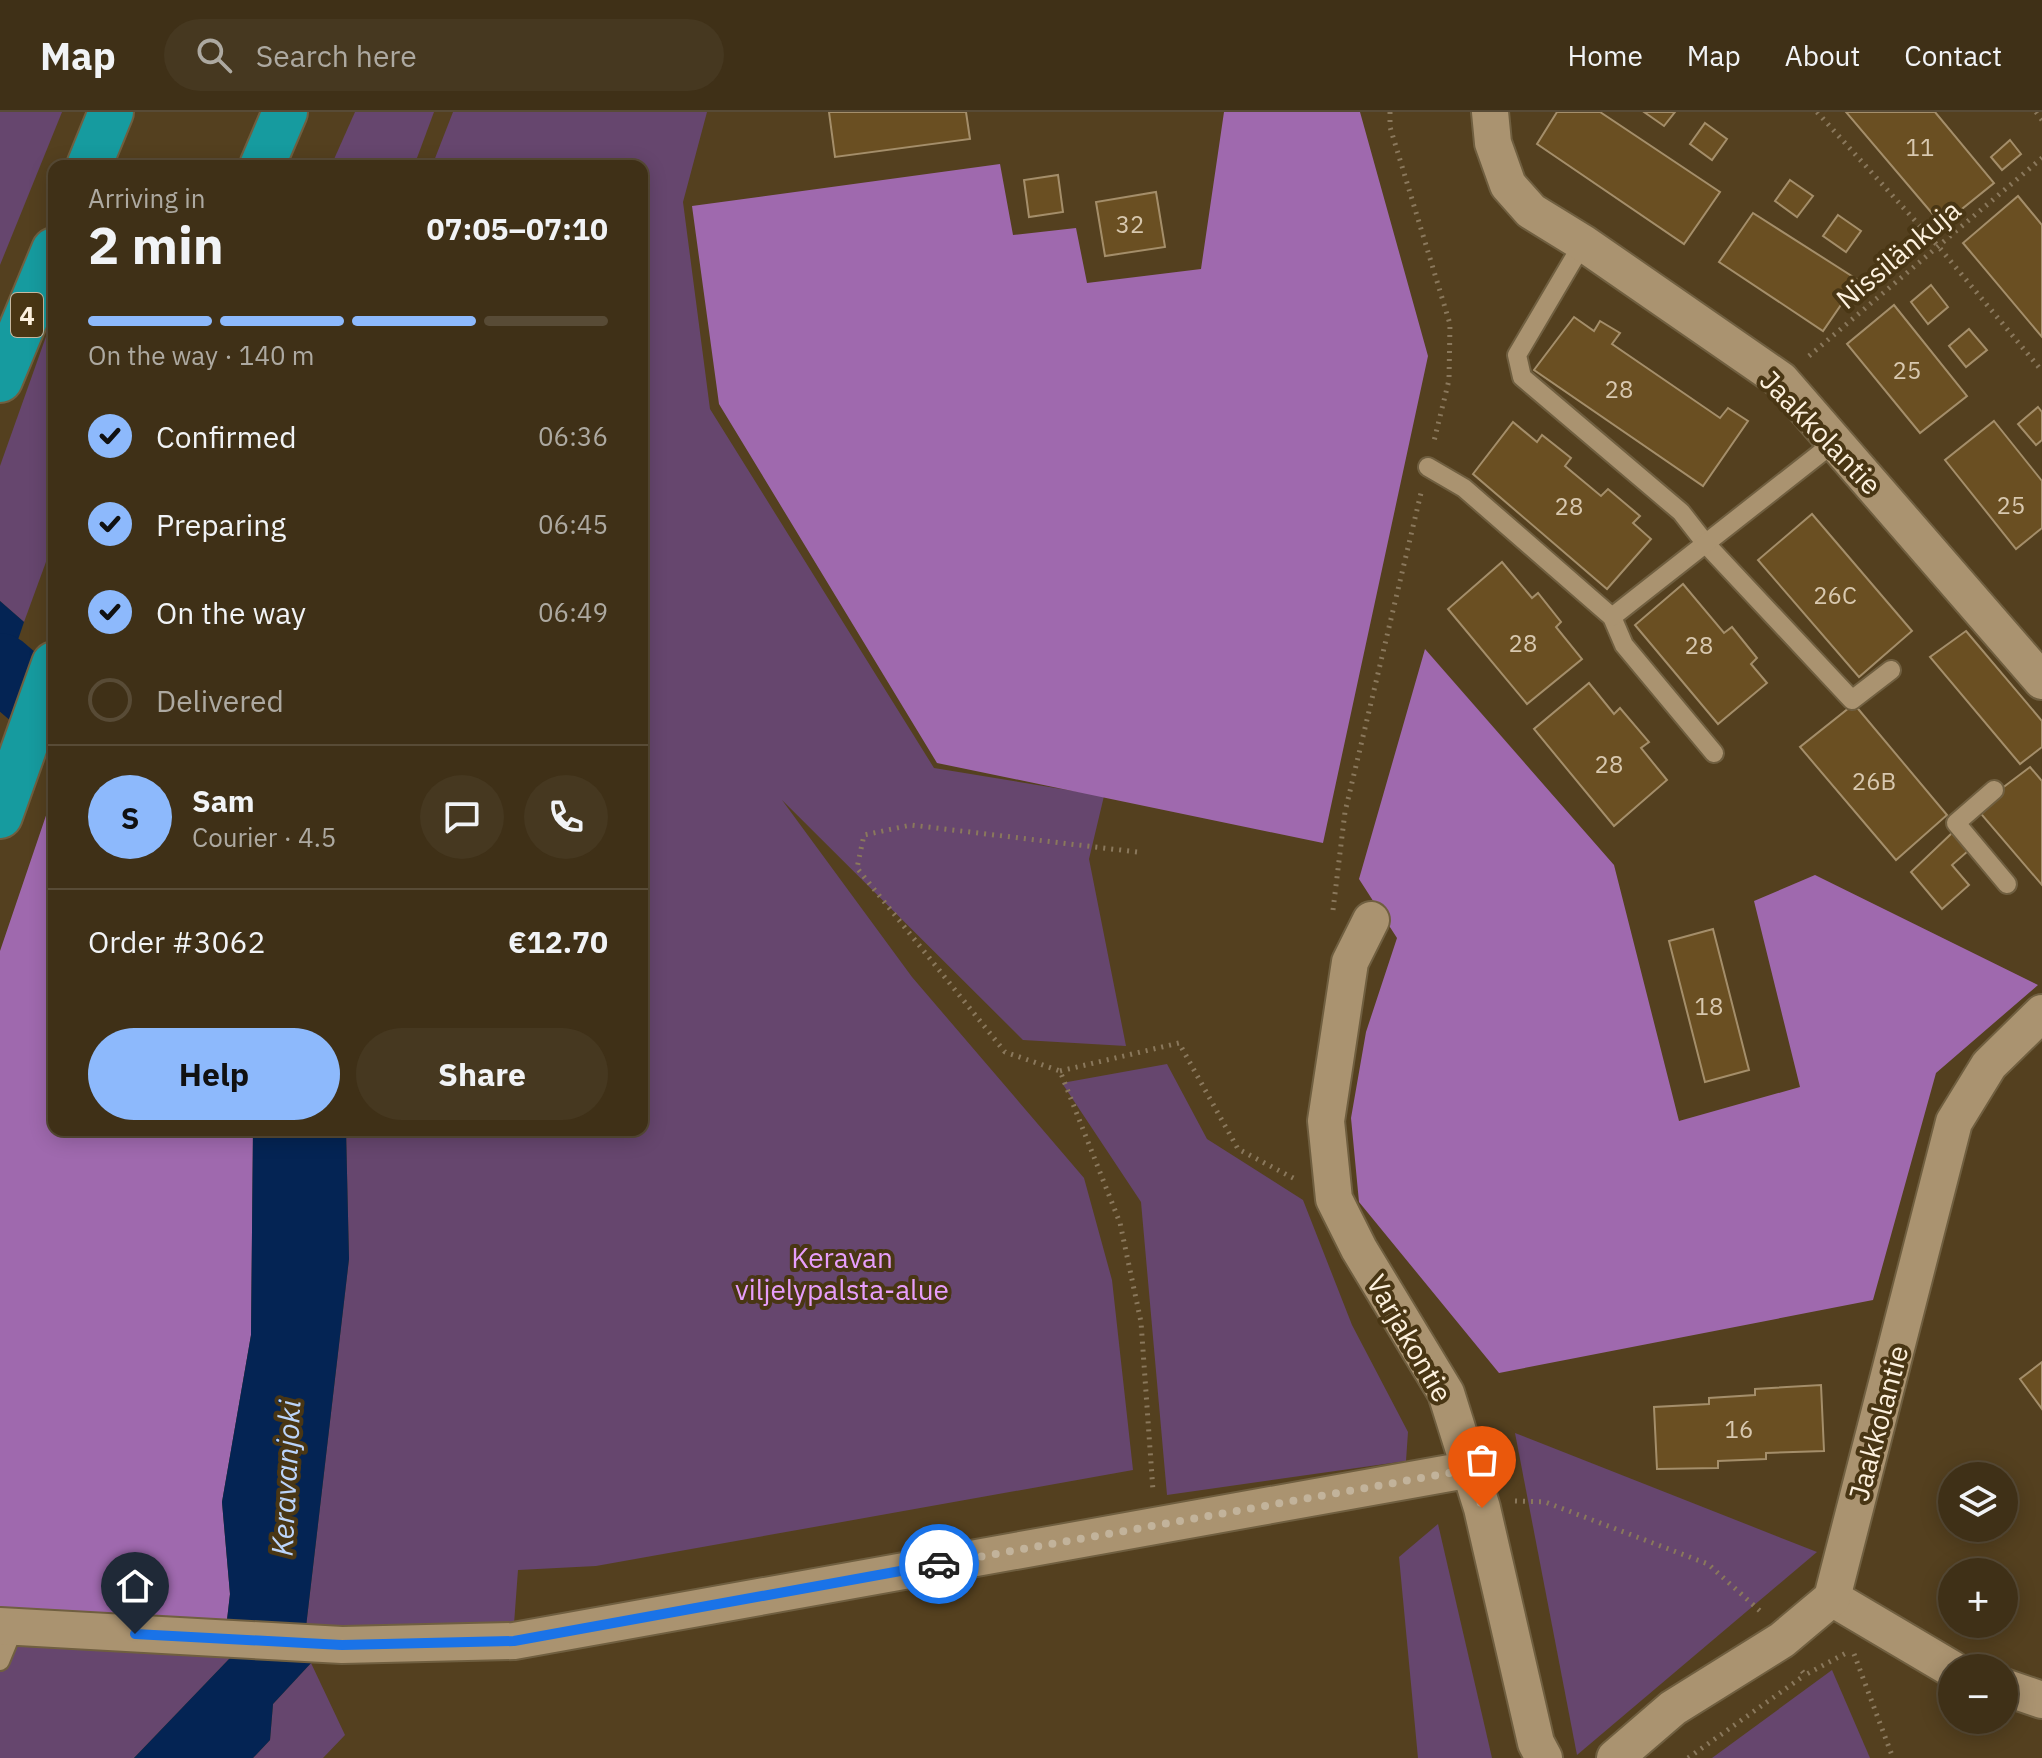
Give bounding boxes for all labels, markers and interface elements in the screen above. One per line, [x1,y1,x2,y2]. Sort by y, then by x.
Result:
search box [164,19,724,91]
text: Map [40,31,116,80]
icon: search [192,33,236,77]
text: Search here [256,36,417,75]
text: Home [1567,37,1643,74]
text: Map [1687,37,1741,74]
text: About [1785,37,1860,74]
text: Contact [1904,37,2002,74]
house number: 11 [1906,131,1934,163]
text: Arriving in [88,181,205,215]
street label: Nissilänkuja [1828,191,1968,317]
house number: 32 [1116,208,1144,240]
text: 07:05–07:10 [427,209,608,248]
text: 2 min [88,211,224,278]
road number: 4 [11,293,43,337]
text: On the way · 140 m [88,338,314,372]
house number: 25 [1893,354,1921,386]
street label: Jaakkolantie [1752,362,1890,502]
house number: 28 [1605,373,1633,405]
icon: check [88,414,132,458]
text: Confirmed [156,417,297,456]
text: 06:36 [538,419,608,453]
house number: 25 [1997,489,2025,521]
house number: 28 [1555,490,1583,522]
icon: check [88,502,132,546]
text: Preparing [156,505,286,544]
text: 06:45 [538,507,608,541]
house number: 26C [1813,579,1857,611]
icon: check [88,590,132,634]
text: On the way [156,593,306,632]
text: 06:49 [538,595,608,629]
house number: 28 [1509,627,1537,659]
house number: 28 [1685,629,1713,661]
text: Delivered [156,681,284,720]
house number: 28 [1595,748,1623,780]
house number: 26B [1852,765,1896,797]
button: chat [420,775,504,859]
button: phone [524,775,608,859]
text: Sam [192,781,255,820]
text: S [121,798,139,837]
text: Courier · 4.5 [192,820,336,854]
text: Order #3062 [88,922,265,961]
text: €12.70 [508,922,608,961]
house number: 18 [1695,990,1723,1022]
button: Help [88,1028,340,1120]
button: Share [356,1028,608,1120]
park label: Keravan viljelypalsta-alue [735,1239,949,1308]
street label: Varjakontie [1359,1267,1461,1409]
street label: Jaakkolantie [1839,1341,1917,1505]
water label: Keravanjoki [261,1399,309,1557]
house number: 16 [1725,1413,1753,1445]
pin [1448,1426,1516,1508]
icon: bag [1460,1438,1504,1482]
map controls [1938,1462,2018,1734]
button: layers [1938,1462,2018,1542]
courier [899,1524,979,1604]
icon: car [917,1542,961,1586]
pin [101,1552,169,1634]
button: + [1938,1558,2018,1638]
icon: home [113,1564,157,1608]
button: − [1938,1654,2018,1734]

